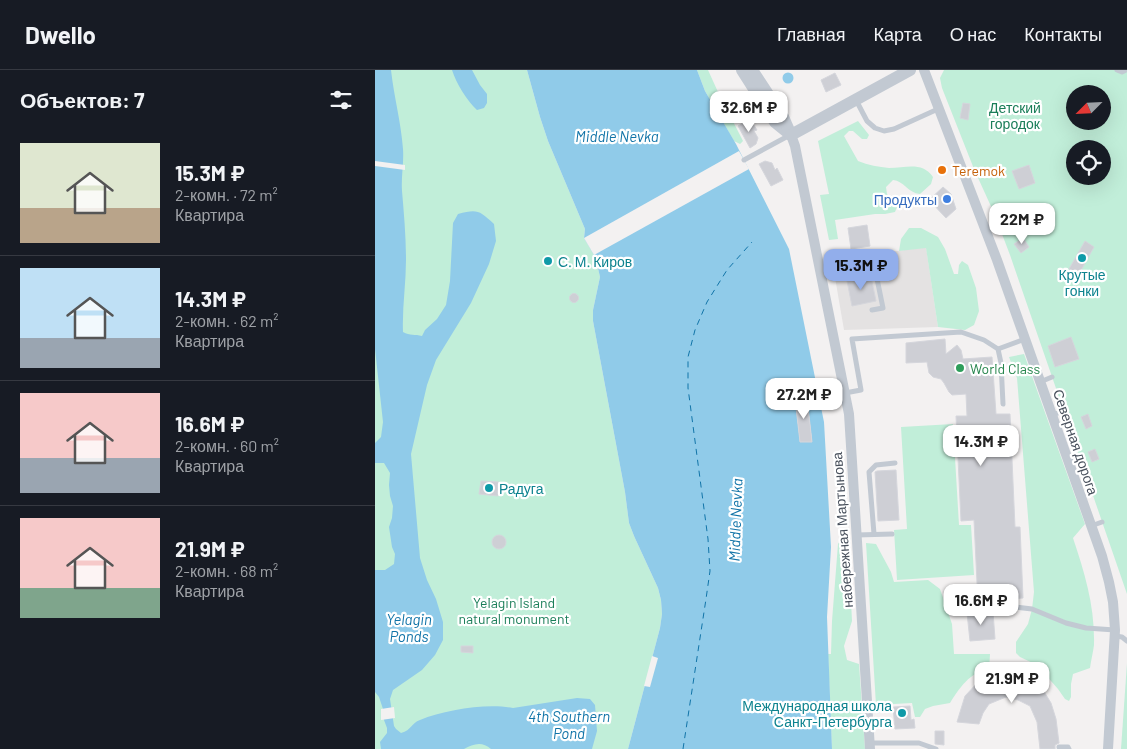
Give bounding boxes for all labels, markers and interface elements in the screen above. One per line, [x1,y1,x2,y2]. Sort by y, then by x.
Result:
text: Dwello [25,20,96,49]
text: Главная [777,23,846,45]
text: Карта [874,23,922,45]
text: О нас [950,23,996,45]
text: Контакты [1024,23,1102,45]
north arrow [1066,85,1111,130]
map controls [1066,85,1111,185]
icon: filters [327,86,355,114]
text: Объектов: 7 [20,87,145,112]
pin: 32.6M ₽ [703,90,795,133]
text: 32.6M ₽ [721,97,777,116]
park label: Детский городок [989,99,1041,132]
water label: Middle Nevka [575,127,659,145]
button: locate [1066,140,1111,185]
text: 15.3M ₽ [175,160,245,185]
place label: Teremok [952,162,1005,179]
icon: home [60,163,120,223]
marker: Teremok [936,164,948,176]
text: 2-комн. · 72 m² [175,185,278,204]
place label: Продукты [874,191,937,208]
marker: Продукты [941,193,953,205]
pin: 22M ₽ [987,202,1057,245]
text: Квартира [175,205,244,224]
text: 22M ₽ [1000,209,1044,228]
pin: 15.3M ₽ [815,248,907,291]
marker: Крутые гонки [1076,252,1088,264]
place label: С. М. Киров [558,253,632,270]
marker: С. М. Киров [542,255,554,267]
text: 15.3M ₽ [834,255,888,274]
place label: Крутые гонки [1058,266,1106,299]
text: 14.3M ₽ [175,286,246,311]
icon: home [60,288,120,348]
text: 2-комн. · 62 m² [175,311,278,330]
text: Квартира [175,331,244,350]
place label: World Class [970,360,1040,377]
marker: World Class [954,362,966,374]
pin: 27.2M ₽ [758,378,850,420]
text: 27.2M ₽ [777,384,831,403]
street label: Северная дорога [1050,387,1102,497]
text: 16.6M ₽ [175,411,245,436]
icon: home [60,413,120,473]
pin: 14.3M ₽ [935,424,1027,467]
text: 14.3M ₽ [954,431,1008,450]
text: 2-комн. · 60 m² [175,436,279,455]
street label: набережная Мартынова [828,451,856,608]
text: Квартира [175,456,244,475]
water label: Middle Nevka [725,478,745,562]
place label: Радуга [499,480,544,497]
marker: Радуга [483,482,495,494]
text: 21.9M ₽ [175,536,245,561]
icon: home [60,538,120,598]
text: 2-комн. · 68 m² [175,561,278,580]
text: Квартира [175,581,244,600]
pin: 16.6M ₽ [935,584,1027,626]
text: 16.6M ₽ [954,590,1008,609]
park label: Yelagin Island natural monument [458,594,570,627]
water label: Yelagin Ponds [386,610,432,645]
pin: 21.9M ₽ [966,662,1058,704]
text: 21.9M ₽ [985,668,1039,687]
place label: Международная школа Санкт-Петербурга [742,697,892,730]
water label: 4th Southern Pond [528,707,610,742]
marker: Международная школа Санкт-Петербурга [896,707,908,719]

